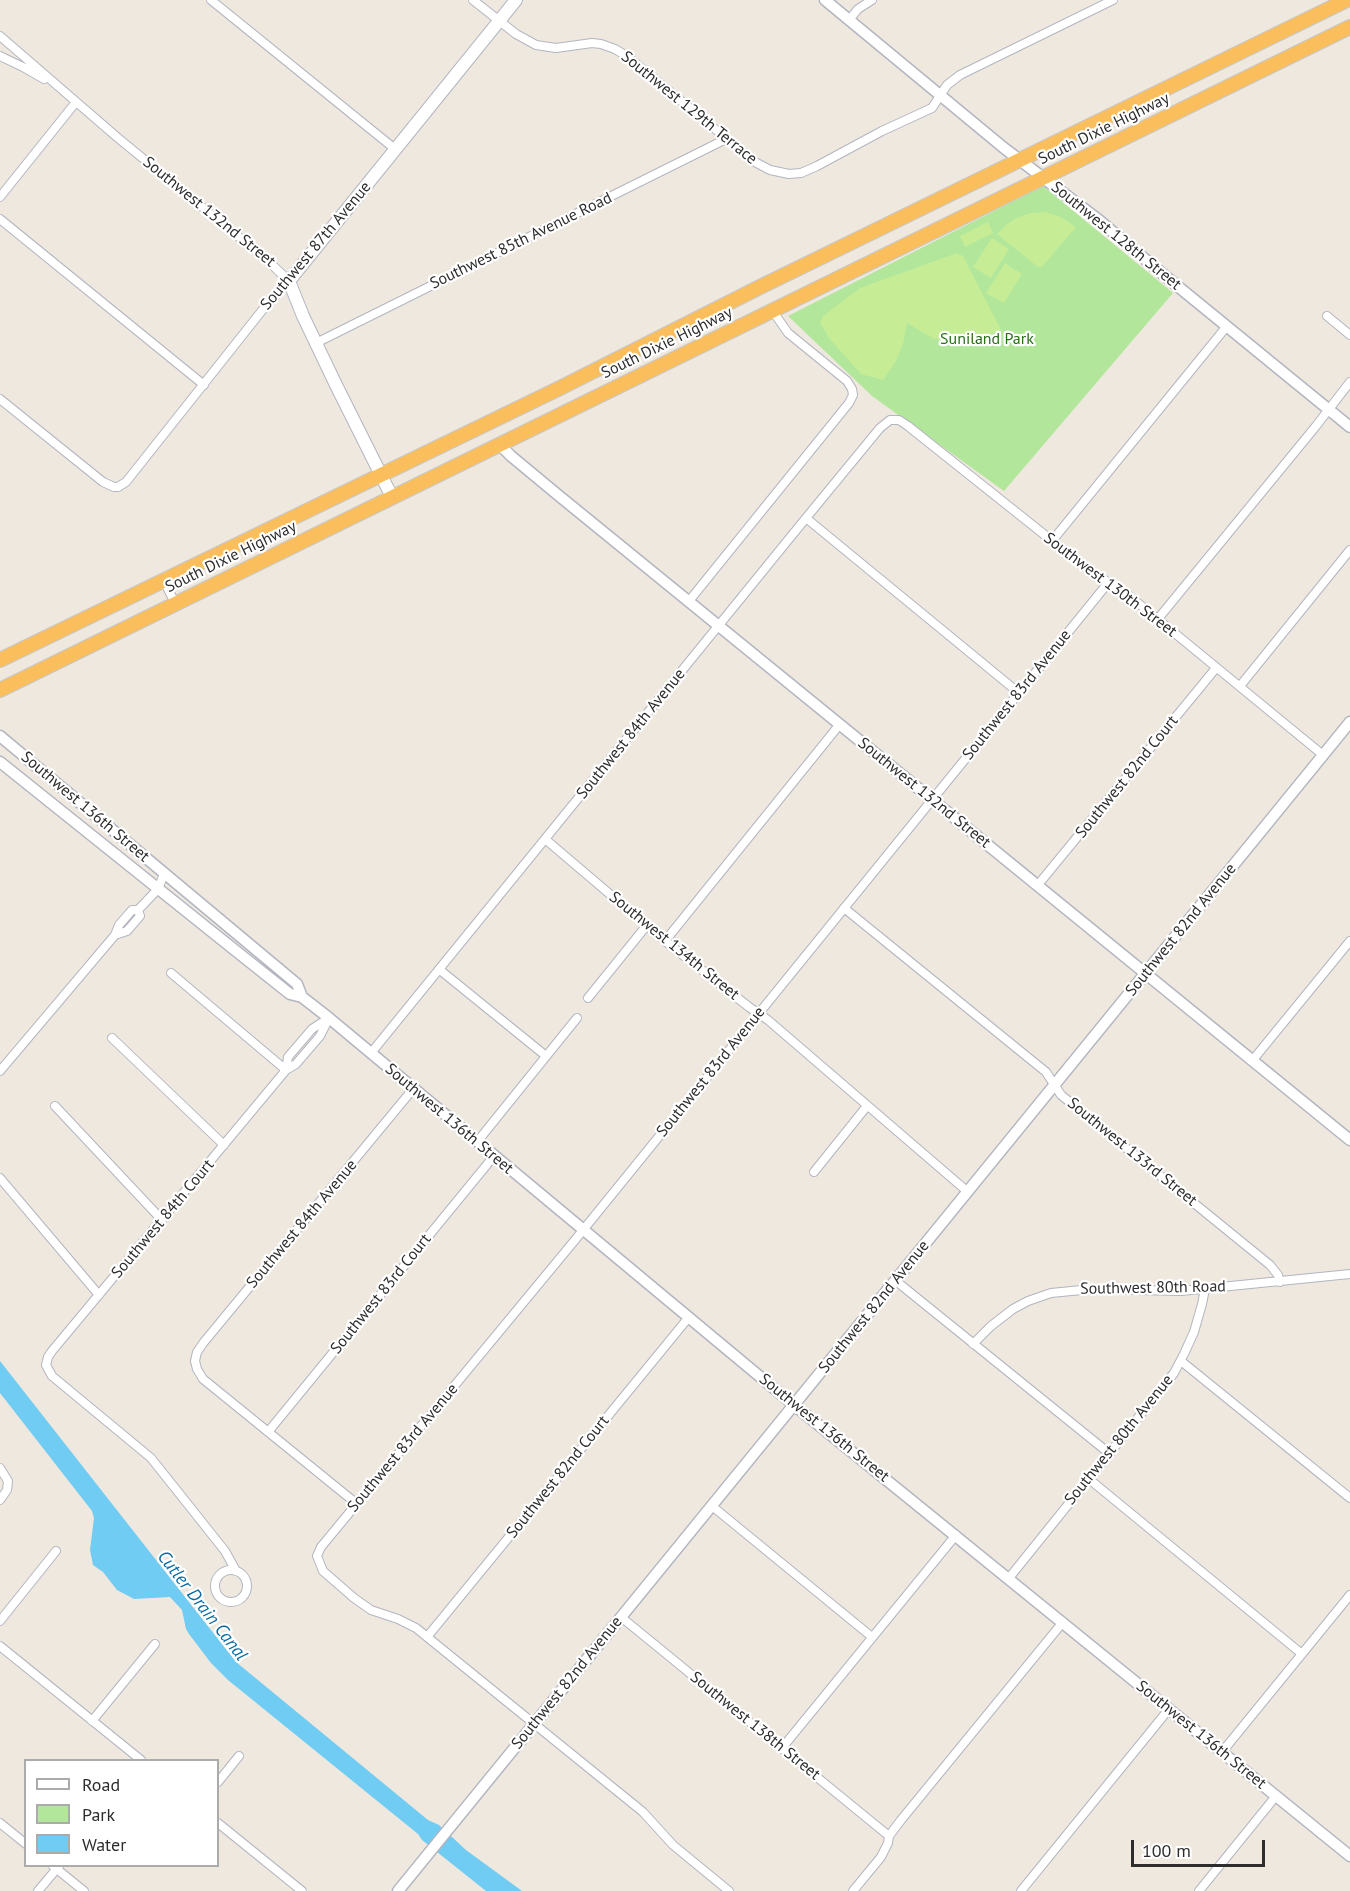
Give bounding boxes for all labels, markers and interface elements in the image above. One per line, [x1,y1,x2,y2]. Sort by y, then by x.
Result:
street label: Southwest 129th Terrace [617,47,761,169]
street label: South Dixie Highway [1035,89,1173,169]
street label: Southwest 132nd Street [139,153,279,271]
street label: Southwest 87th Avenue [257,178,375,314]
street label: Southwest 128th Street [1047,178,1185,294]
street label: Southwest 85th Avenue Road [427,189,615,293]
street label: South Dixie Highway [598,303,736,383]
park label: Suniland Park [940,329,1034,349]
street label: South Dixie Highway [162,517,300,597]
street label: Southwest 130th Street [1040,529,1180,641]
street label: Southwest 83rd Avenue [959,626,1075,764]
street label: Southwest 84th Avenue [573,665,689,803]
street label: Southwest 82nd Court [1072,712,1182,842]
street label: Southwest 132nd Street [854,734,994,852]
street label: Southwest 136th Street [17,748,153,866]
street label: Southwest 82nd Avenue [1122,860,1240,1000]
street label: Southwest 134th Street [605,888,743,1004]
street label: Southwest 83rd Avenue [653,1003,769,1141]
street label: Southwest 136th Street [381,1060,517,1178]
street label: Southwest 133rd Street [1063,1094,1201,1210]
street label: Southwest 84th Court [108,1156,218,1282]
street label: Southwest 84th Avenue [243,1156,361,1292]
street label: Southwest 83rd Court [327,1230,435,1358]
street label: Southwest 82nd Avenue [815,1237,933,1377]
street label: Southwest 80th Road [1080,1277,1226,1299]
street label: Southwest 136th Street [755,1370,893,1486]
street label: Southwest 80th Avenue [1061,1371,1177,1509]
street label: Southwest 83rd Avenue [344,1380,462,1516]
street label: Southwest 82nd Court [503,1412,613,1542]
water label: Cutler Drain Canal [152,1547,252,1665]
street label: Southwest 82nd Avenue [508,1613,626,1753]
street label: Southwest 138th Street [686,1668,824,1784]
street label: Southwest 136th Street [1132,1677,1270,1793]
legend [24,1759,219,1867]
text: Road [82,1773,120,1796]
text: Park [82,1803,115,1826]
scale bar [1134,1828,1268,1866]
text: Water [82,1833,126,1856]
text: 100 m [1142,1839,1191,1862]

